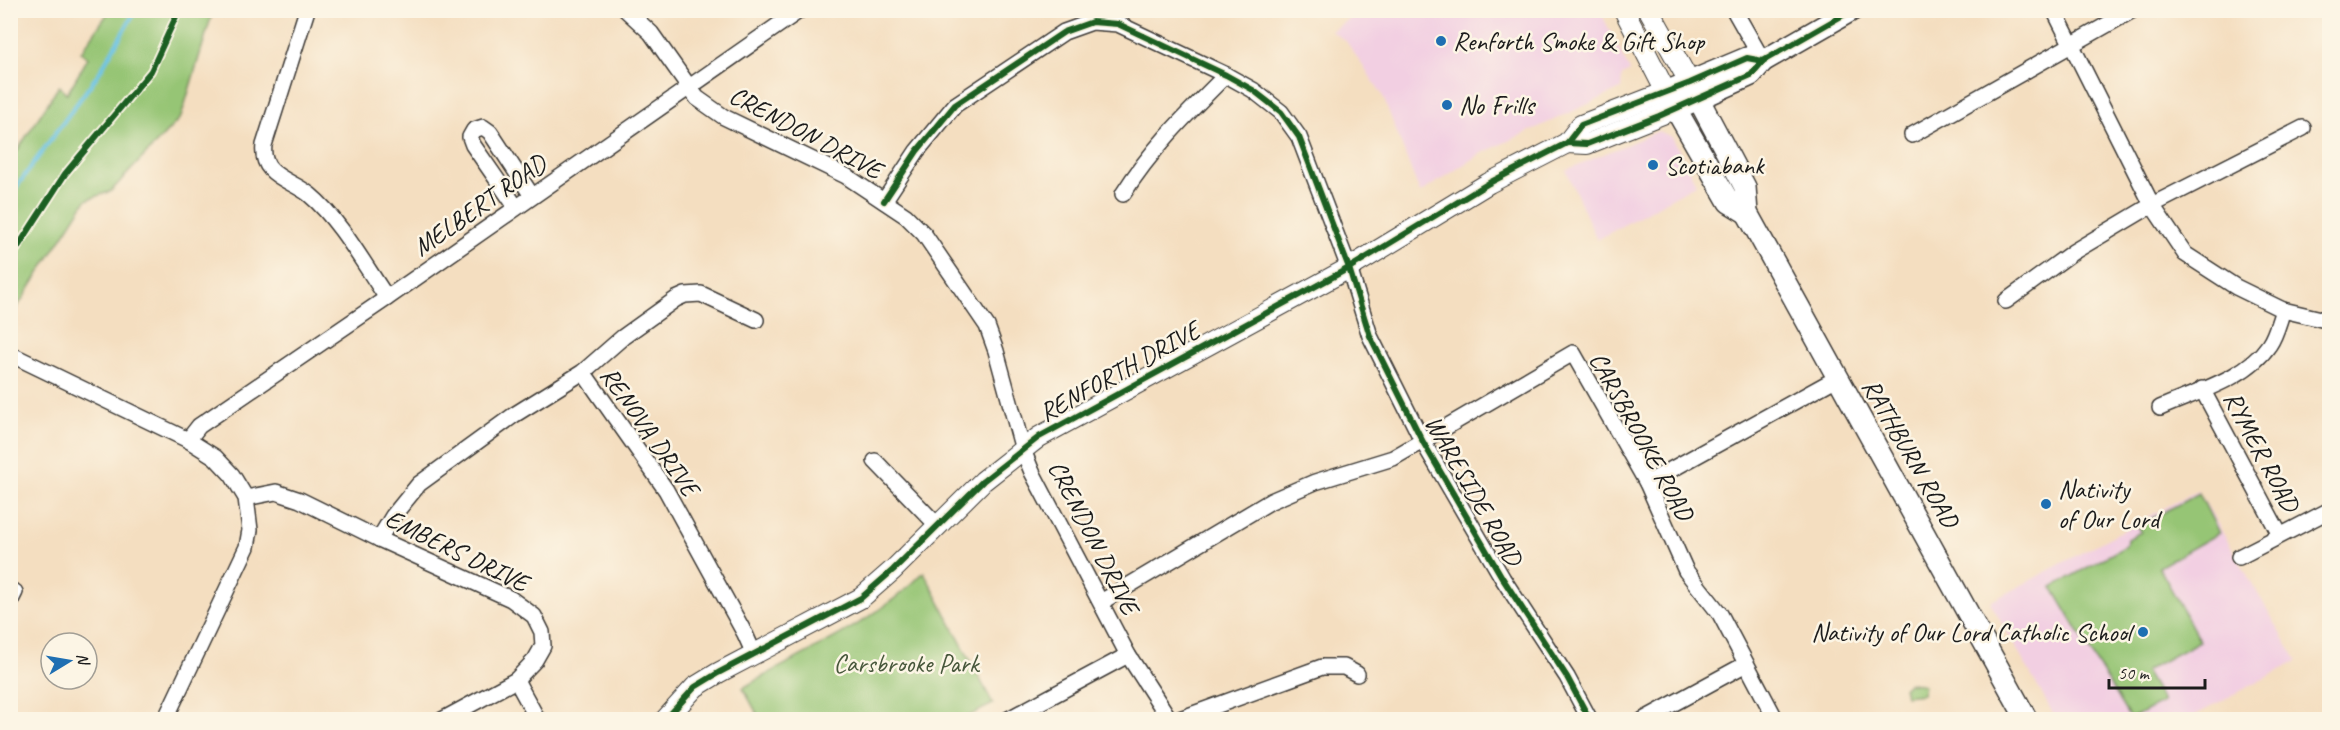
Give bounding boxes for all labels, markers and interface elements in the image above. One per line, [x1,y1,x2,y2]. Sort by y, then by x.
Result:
place label: Renforth Smoke & Gift Shop [1453,25,1706,58]
marker: Renforth Smoke & Gift Shop [1434,34,1448,48]
street label: CRENDON DRIVE [724,78,891,188]
place label: No Frills [1459,89,1536,122]
marker: No Frills [1440,98,1454,112]
street label: MELBERT ROAD [406,146,554,263]
place label: Scotiabank [1665,149,1765,182]
marker: Scotiabank [1646,158,1660,172]
street label: RENFORTH DRIVE [1033,312,1209,429]
street label: CARSBROOKE ROAD [1582,346,1702,528]
street label: RENOVA DRIVE [593,360,708,506]
street label: RATHBURN ROAD [1855,373,1967,535]
street label: RYMER ROAD [2216,385,2308,520]
street label: WARESIDE ROAD [1417,409,1531,574]
street label: CRENDON DRIVE [1041,455,1148,622]
place label: Nativity of Our Lord [2058,473,2163,536]
marker: Nativity of Our Lord [2039,497,2053,511]
street label: EMBERS DRIVE [380,502,537,601]
place label: Nativity of Our Lord Catholic School [1811,616,2136,649]
marker: Nativity of Our Lord Catholic School [2136,625,2150,639]
north arrow [39,631,99,691]
park label: Carsbrooke Park [833,647,981,680]
text: N [72,652,94,668]
scale bar [2109,652,2205,690]
text: 50 m [2118,662,2151,684]

